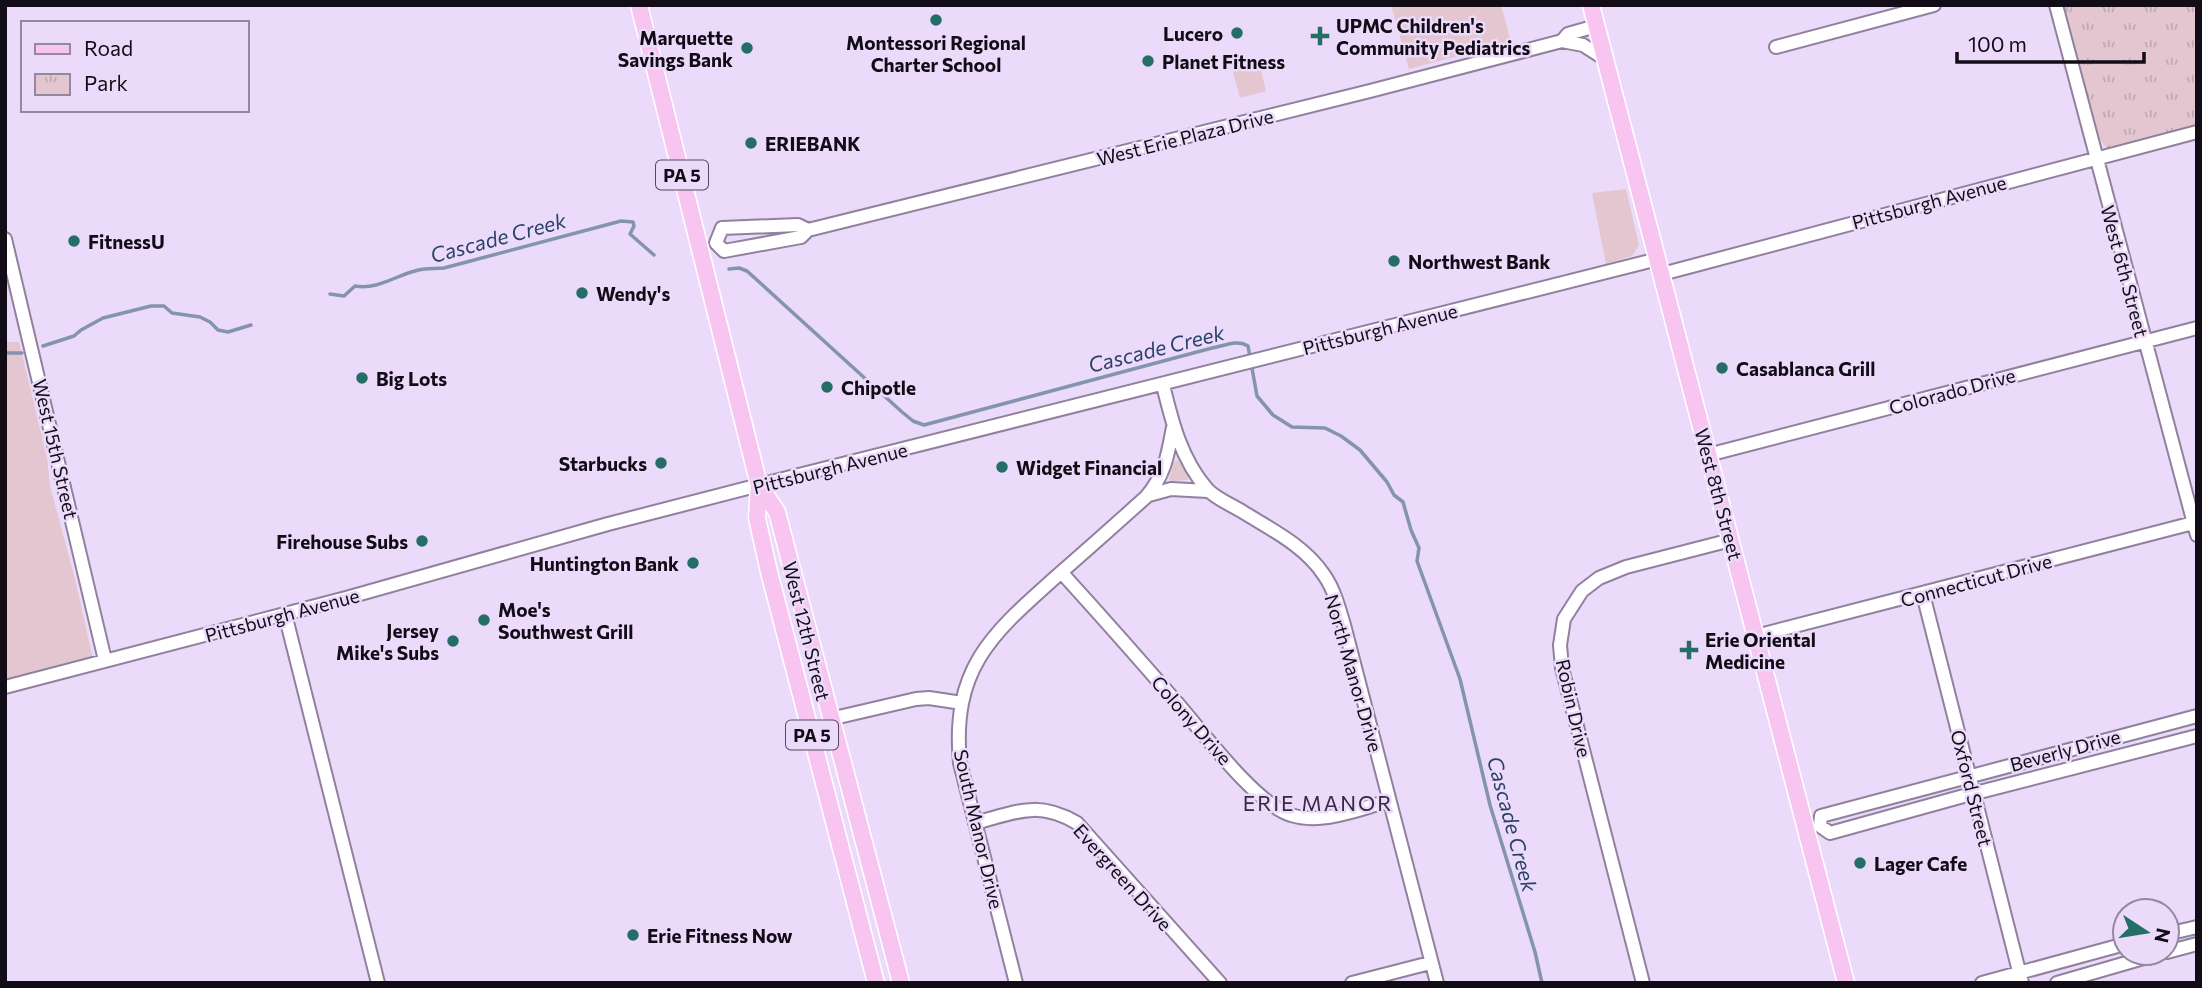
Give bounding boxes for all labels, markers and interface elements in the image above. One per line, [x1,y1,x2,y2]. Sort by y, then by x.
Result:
marker: Montessori Regional Charter School [928,12,944,28]
place label: UPMC Children's Community Pediatrics [1336,14,1531,59]
legend [21,21,248,112]
scale bar [1957,21,2144,65]
place label: Lucero [1163,22,1223,45]
marker: Lucero [1229,25,1245,41]
place label: Marquette Savings Bank [618,26,733,71]
marker: UPMC Children's Community Pediatrics [1310,26,1330,46]
place label: Montessori Regional Charter School [846,31,1026,76]
text: 100 m [1968,31,2027,56]
text: Road [84,35,133,60]
marker: Marquette Savings Bank [739,40,755,56]
place label: Planet Fitness [1162,50,1285,73]
marker: Planet Fitness [1140,53,1156,69]
text: Park [84,70,128,95]
street label: West Erie Plaza Drive [1094,104,1276,170]
place label: ERIEBANK [765,132,860,155]
marker: ERIEBANK [743,135,759,151]
road number: PA 5 [656,160,708,190]
street label: Pittsburgh Avenue [1849,170,2009,234]
street label: West 6th Street [2096,203,2154,340]
water label: Cascade Creek [427,207,569,267]
place label: FitnessU [88,230,165,253]
marker: FitnessU [66,233,82,249]
place label: Northwest Bank [1408,250,1551,273]
marker: Northwest Bank [1386,253,1402,269]
place label: Wendy's [596,282,670,305]
marker: Wendy's [574,285,590,301]
street label: Pittsburgh Avenue [1300,299,1460,359]
water label: Cascade Creek [1085,319,1227,377]
place label: Casablanca Grill [1736,357,1875,380]
marker: Casablanca Grill [1714,360,1730,376]
street label: Colorado Drive [1886,363,2018,419]
place label: Big Lots [376,367,447,390]
marker: Big Lots [354,370,370,386]
place label: Chipotle [841,376,916,399]
street label: West 15th Street [29,377,83,522]
marker: Chipotle [819,379,835,395]
street label: West 8th Street [1690,426,1748,563]
street label: Pittsburgh Avenue [750,438,910,498]
place label: Starbucks [559,452,647,475]
marker: Starbucks [653,455,669,471]
place label: Widget Financial [1016,456,1162,479]
marker: Widget Financial [994,459,1010,475]
place label: Firehouse Subs [276,530,408,553]
marker: Firehouse Subs [414,533,430,549]
street label: Connecticut Drive [1898,549,2054,611]
place label: Huntington Bank [530,552,679,575]
marker: Huntington Bank [685,555,701,571]
street label: West 12th Street [779,559,835,703]
street label: Pittsburgh Avenue [202,583,362,647]
street label: North Manor Drive [1320,592,1388,754]
place label: Moe's Southwest Grill [498,598,633,643]
marker: Moe's Southwest Grill [476,612,492,628]
place label: Jersey Mike's Subs [336,619,440,664]
place label: Erie Oriental Medicine [1705,628,1816,673]
marker: Jersey Mike's Subs [445,633,461,649]
marker: Erie Oriental Medicine [1679,640,1699,660]
street label: Robin Drive [1552,657,1596,759]
street label: Colony Drive [1147,671,1237,769]
road number: PA 5 [786,720,838,750]
street label: Beverly Drive [2007,724,2123,776]
street label: Oxford Street [1946,727,1998,849]
street label: South Manor Drive [949,747,1009,911]
water label: Cascade Creek [1483,753,1543,895]
district label: ERIE MANOR [1243,790,1393,815]
street label: Evergreen Drive [1069,819,1177,935]
place label: Lager Cafe [1874,852,1967,875]
marker: Lager Cafe [1852,855,1868,871]
north arrow [2111,897,2181,967]
place label: Erie Fitness Now [647,924,793,947]
text: N [2150,926,2176,945]
marker: Erie Fitness Now [625,927,641,943]

